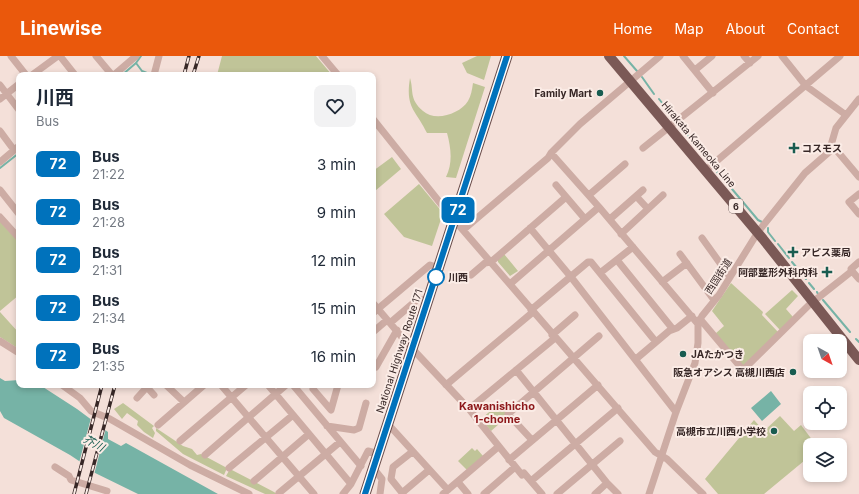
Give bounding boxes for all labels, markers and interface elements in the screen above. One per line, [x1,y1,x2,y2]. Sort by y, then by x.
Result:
text: Linewise [20,17,102,40]
text: Home [613,20,652,37]
text: Map [674,20,704,37]
text: About [726,20,765,37]
text: Contact [787,20,839,37]
button: heart [314,85,356,127]
text: 川西 [36,86,74,109]
place label: Family Mart [534,87,592,100]
marker: Family Mart [595,88,605,98]
street label: Hirakata Kameoka Line [659,98,739,190]
text: Bus [36,113,59,129]
place label: コスモス [802,142,842,154]
marker: コスモス [789,143,799,153]
text: Bus [92,147,120,166]
text: 72 [50,155,66,172]
text: 3 min [317,155,356,174]
text: 21:22 [92,166,125,182]
text: Bus [92,195,120,214]
line badge: 72 [440,197,476,223]
road number: 6 [729,199,743,213]
text: 72 [450,201,466,218]
text: 72 [50,203,66,220]
text: 9 min [317,203,356,222]
text: 21:28 [92,214,125,230]
text: Bus [92,243,120,262]
place label: アピス薬局 [801,246,851,258]
marker: アピス薬局 [788,247,798,257]
text: 72 [50,251,66,268]
text: 12 min [311,251,356,270]
street label: 西国街道 [702,256,734,296]
text: 21:31 [92,262,122,278]
place label: 阿部整形外科内科 [738,266,818,278]
marker: 阿部整形外科内科 [821,266,833,278]
marker: 川西 [427,268,445,286]
place label: 川西 [448,271,468,283]
street label: National Highway Route 171 [373,288,425,414]
text: Bus [92,291,120,310]
text: 72 [50,299,66,316]
text: 15 min [311,299,356,318]
text: 21:34 [92,310,125,326]
north arrow [803,334,847,378]
map controls [803,334,847,482]
text: Bus [92,339,120,358]
text: 72 [50,347,66,364]
text: 16 min [311,347,356,366]
place label: JAたかつき [691,348,744,360]
marker: JAたかつき [678,349,688,359]
text: 21:35 [92,358,125,374]
place label: 阪急オアシス 高槻川西店 [673,366,785,378]
marker: 阪急オアシス 高槻川西店 [788,367,798,377]
button: locate [803,386,847,430]
district label: Kawanishicho 1-chome [459,399,535,426]
place label: 高槻市立川西小学校 [676,425,766,437]
marker: 高槻市立川西小学校 [769,426,779,436]
water label: 芥川 [81,432,108,455]
button: layers [803,438,847,482]

